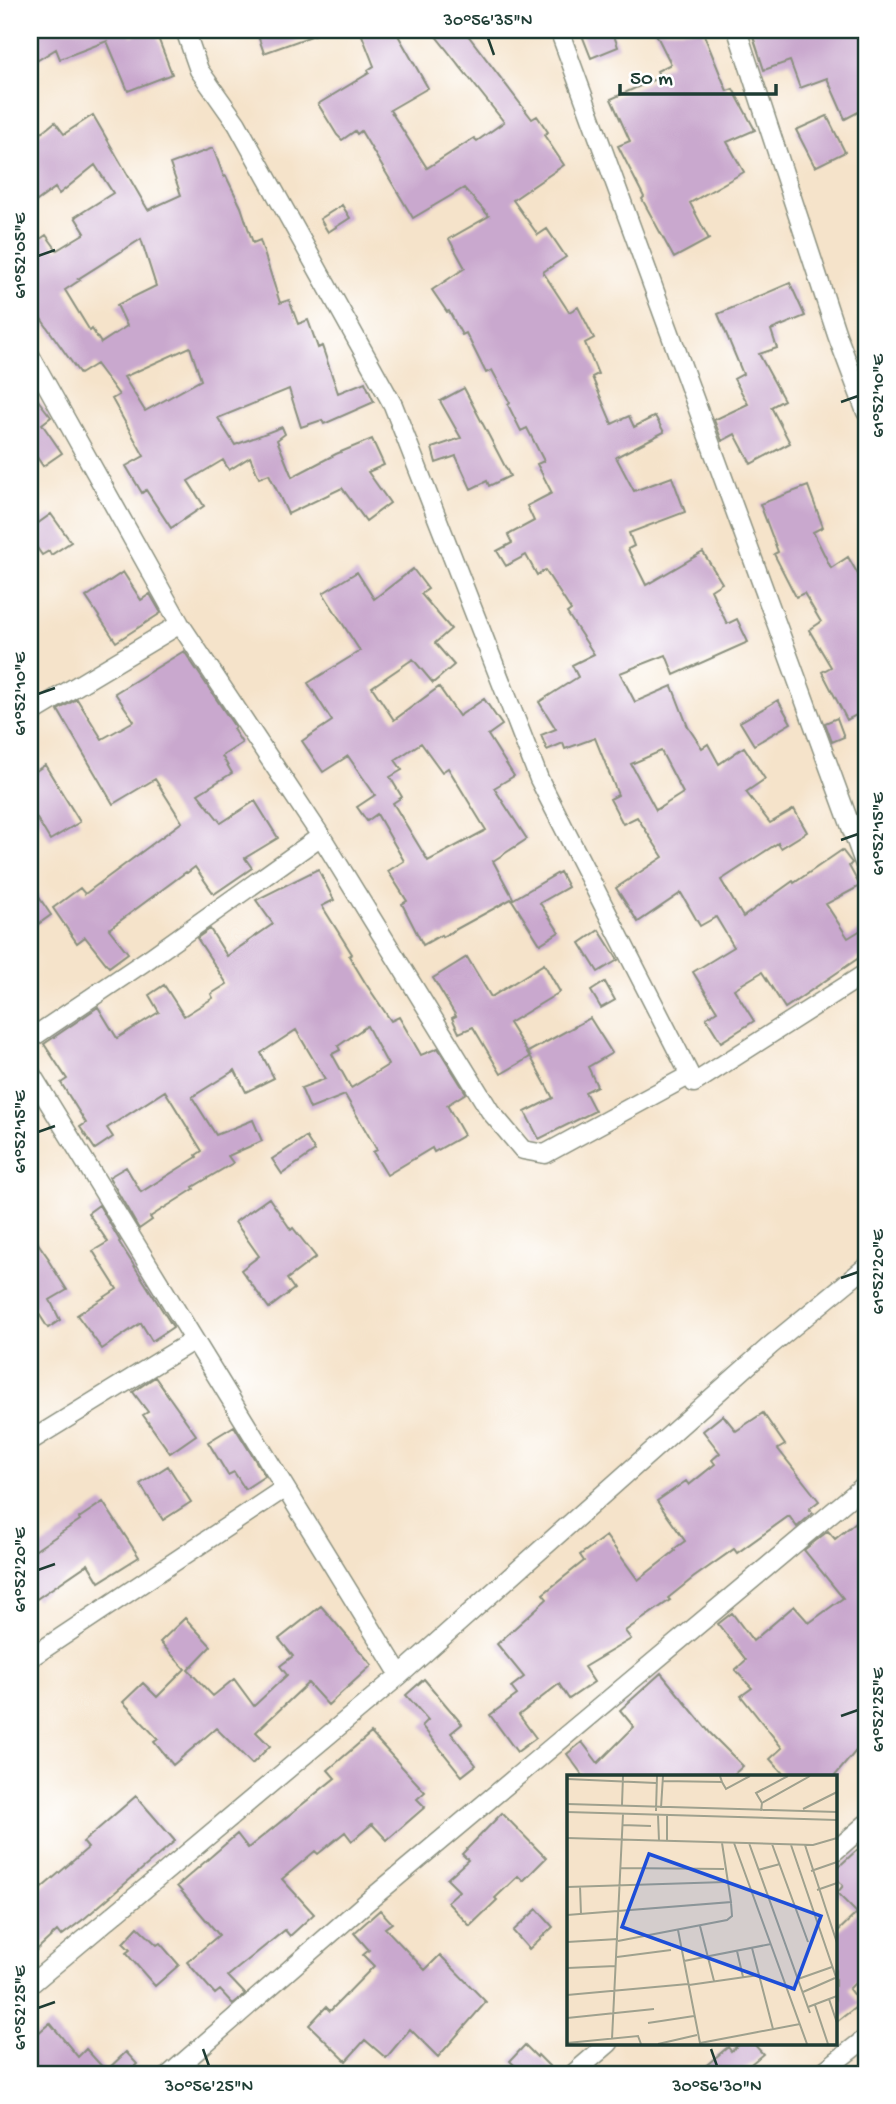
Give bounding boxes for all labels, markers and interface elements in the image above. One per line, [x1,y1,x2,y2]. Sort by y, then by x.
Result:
text: 30°56'35"N [443,11,532,32]
scale bar [620,52,775,96]
text: 50 m [630,68,673,93]
text: 61°52'05"E [11,212,32,299]
text: 61°52'10"E [869,353,890,438]
text: 61°52'10"E [11,651,32,736]
text: 61°52'15"E [869,792,890,875]
text: 61°52'15"E [11,1090,32,1173]
text: 61°52'20"E [869,1229,890,1315]
text: 61°52'20"E [11,1527,32,1613]
text: 61°52'25"E [869,1667,890,1752]
inset map [567,1775,836,2044]
text: 61°52'25"E [11,1965,32,2050]
text: 30°56'25"N [164,2077,253,2098]
text: 30°56'30"N [671,2077,762,2098]

